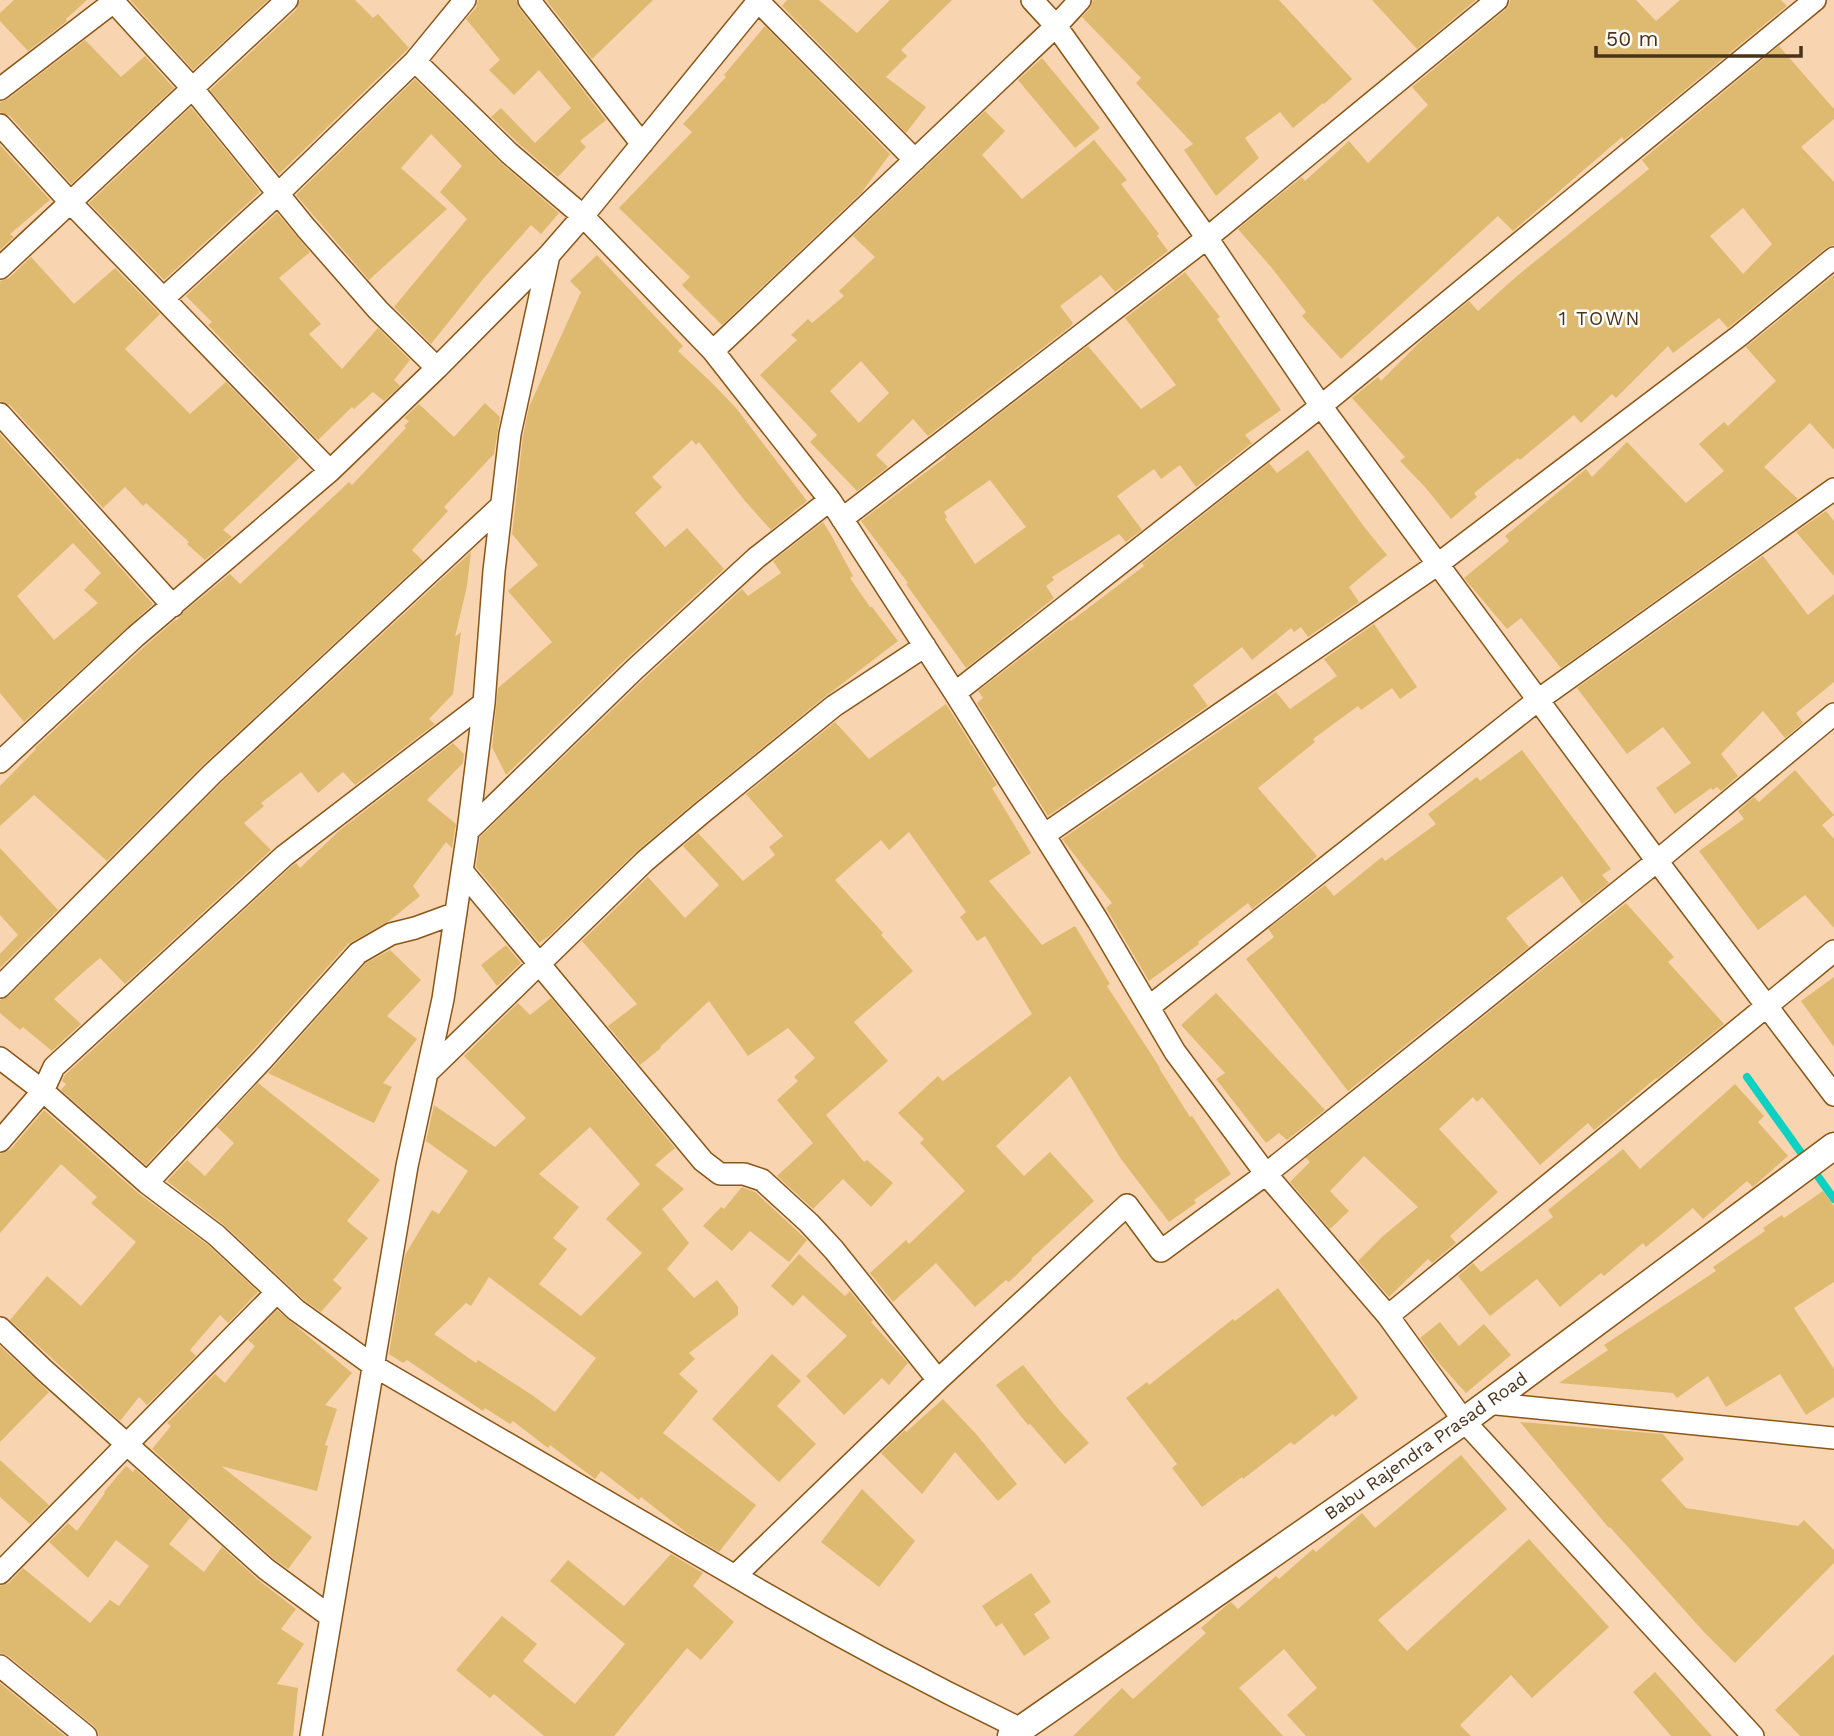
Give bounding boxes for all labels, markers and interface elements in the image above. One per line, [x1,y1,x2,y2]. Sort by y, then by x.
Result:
scale bar [1596,14,1801,58]
text: 50 m [1606,26,1658,51]
district label: 1 TOWN [1559,307,1641,330]
street label: Babu Rajendra Prasad Road [1320,1367,1531,1524]

